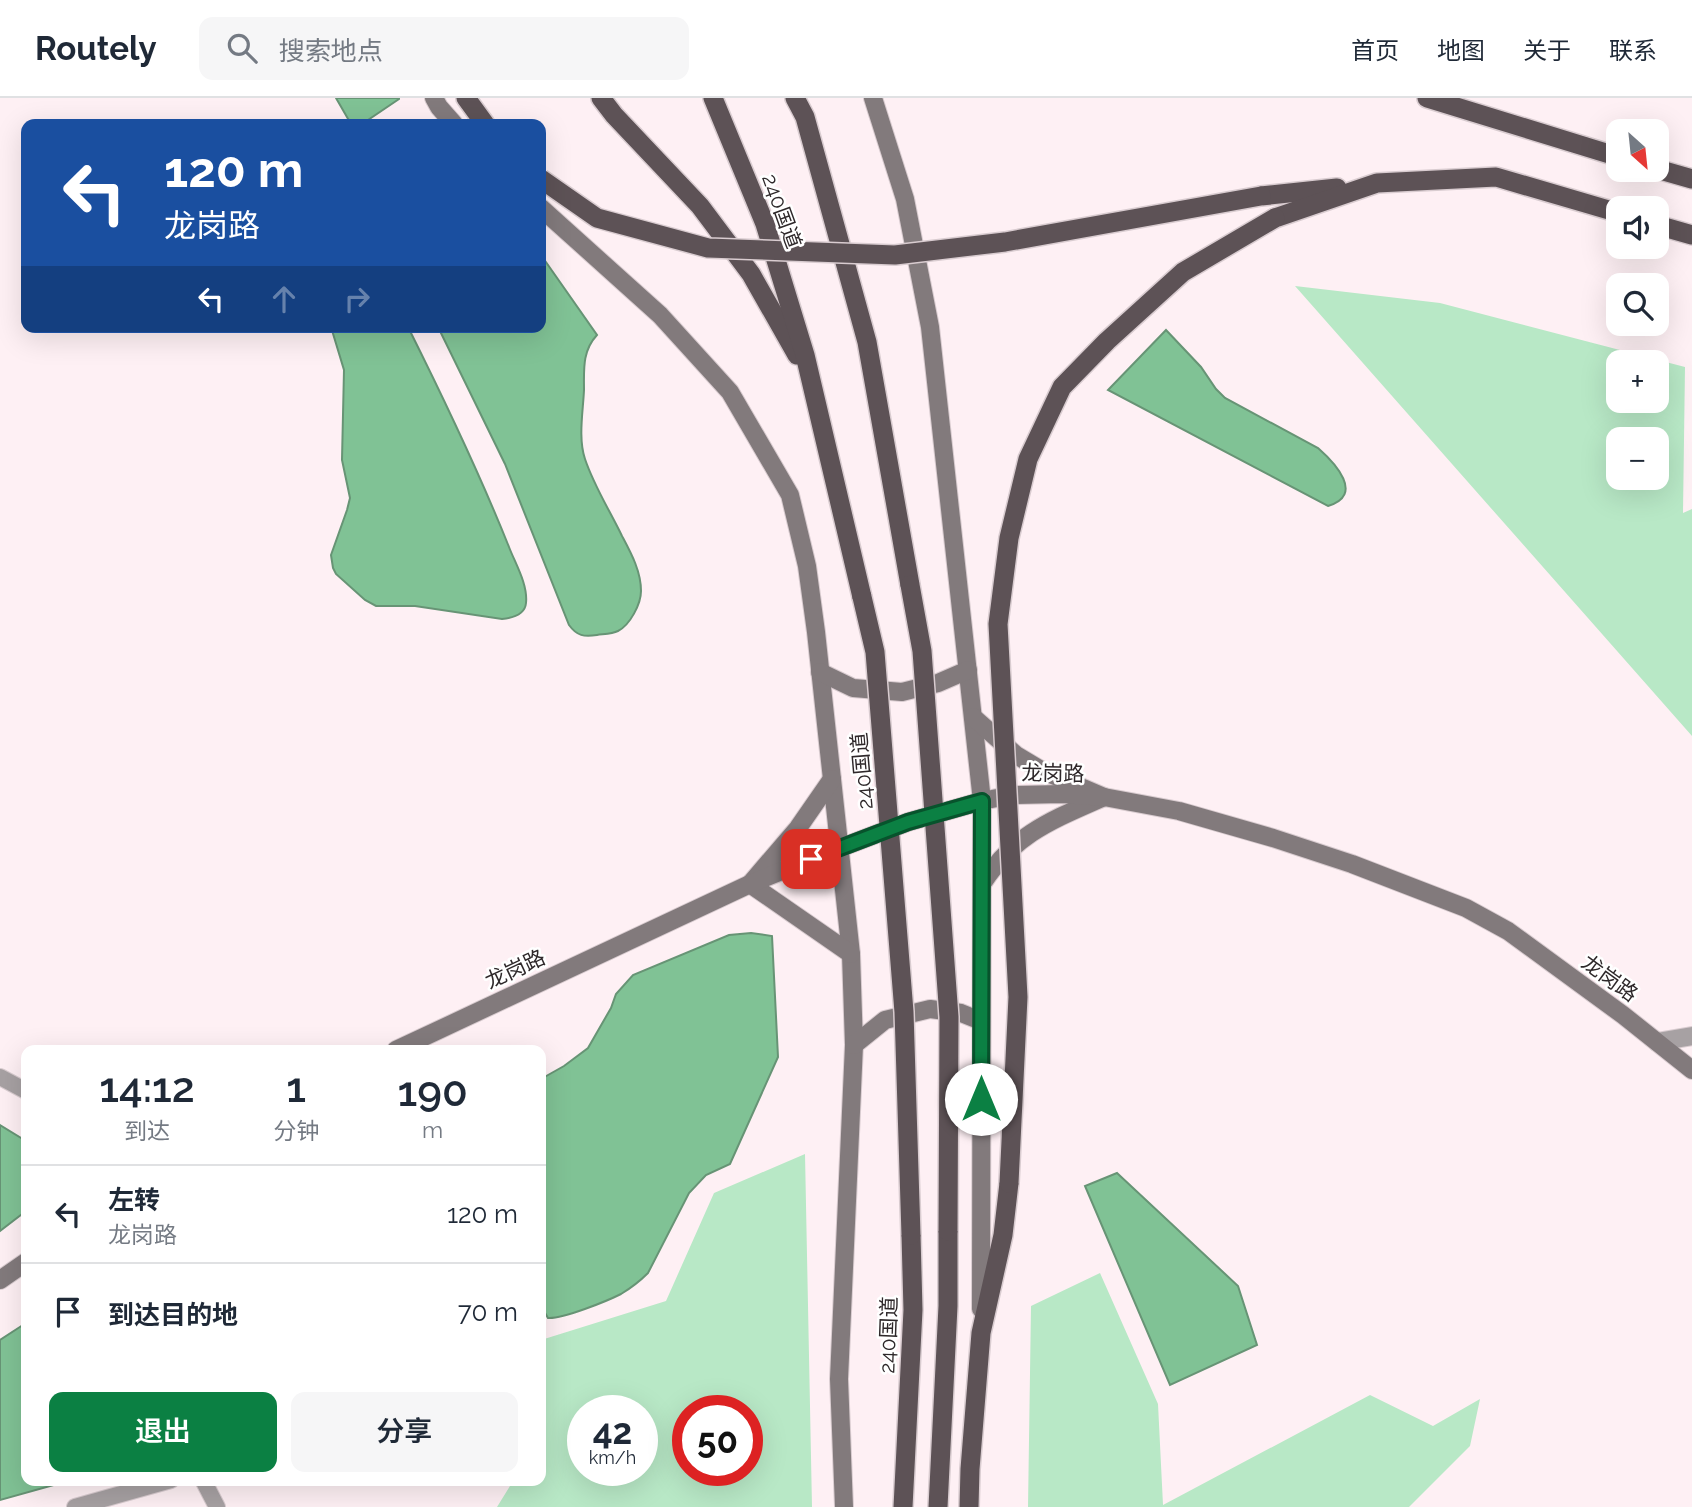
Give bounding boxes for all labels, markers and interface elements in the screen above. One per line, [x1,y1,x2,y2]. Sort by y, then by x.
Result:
search box [199,17,689,80]
text: Routely [35,29,157,68]
icon: search [223,29,261,67]
text: 搜索地点 [279,36,383,66]
text: 首页 [1351,36,1399,65]
text: 地图 [1437,36,1485,65]
text: 关于 [1523,36,1571,65]
text: 联系 [1609,36,1657,65]
north arrow [1606,119,1670,182]
map controls [1606,119,1669,490]
text: 120 m [164,141,303,198]
icon: left [49,147,140,238]
street label: 240国道 [757,170,807,252]
button: sound [1606,196,1669,259]
text: 龙岗路 [164,207,260,244]
button: search [1606,273,1669,336]
icon: left [192,280,230,318]
icon: ahead [265,280,303,318]
icon: right [338,280,376,318]
button: + [1606,350,1669,413]
button: − [1606,427,1669,490]
street label: 240国道 [846,731,878,811]
street label: 龙岗路 [1021,760,1085,786]
pin [781,829,841,889]
icon: arrive [792,840,830,878]
street label: 龙岗路 [481,944,549,994]
street label: 龙岗路 [1577,949,1643,1007]
position arrow [944,1062,1018,1136]
text: 14:12 [99,1063,195,1112]
text: 1 [286,1063,306,1112]
text: 190 [397,1067,468,1116]
text: m [422,1116,443,1143]
text: 到达 [124,1117,170,1144]
text: 分钟 [273,1117,319,1144]
text: 左转 [108,1185,160,1215]
icon: left [49,1195,87,1233]
text: 120 m [447,1199,518,1229]
text: 龙岗路 [108,1221,177,1248]
icon: arrive [49,1293,87,1331]
street label: 240国道 [874,1296,902,1374]
text: 70 m [458,1297,518,1327]
text: 到达目的地 [108,1300,238,1330]
button: 退出 [49,1392,277,1472]
button: 分享 [291,1392,518,1472]
speed limit sign: 50 [672,1395,763,1486]
text: 42 [593,1411,632,1452]
text: km/h [589,1447,636,1468]

